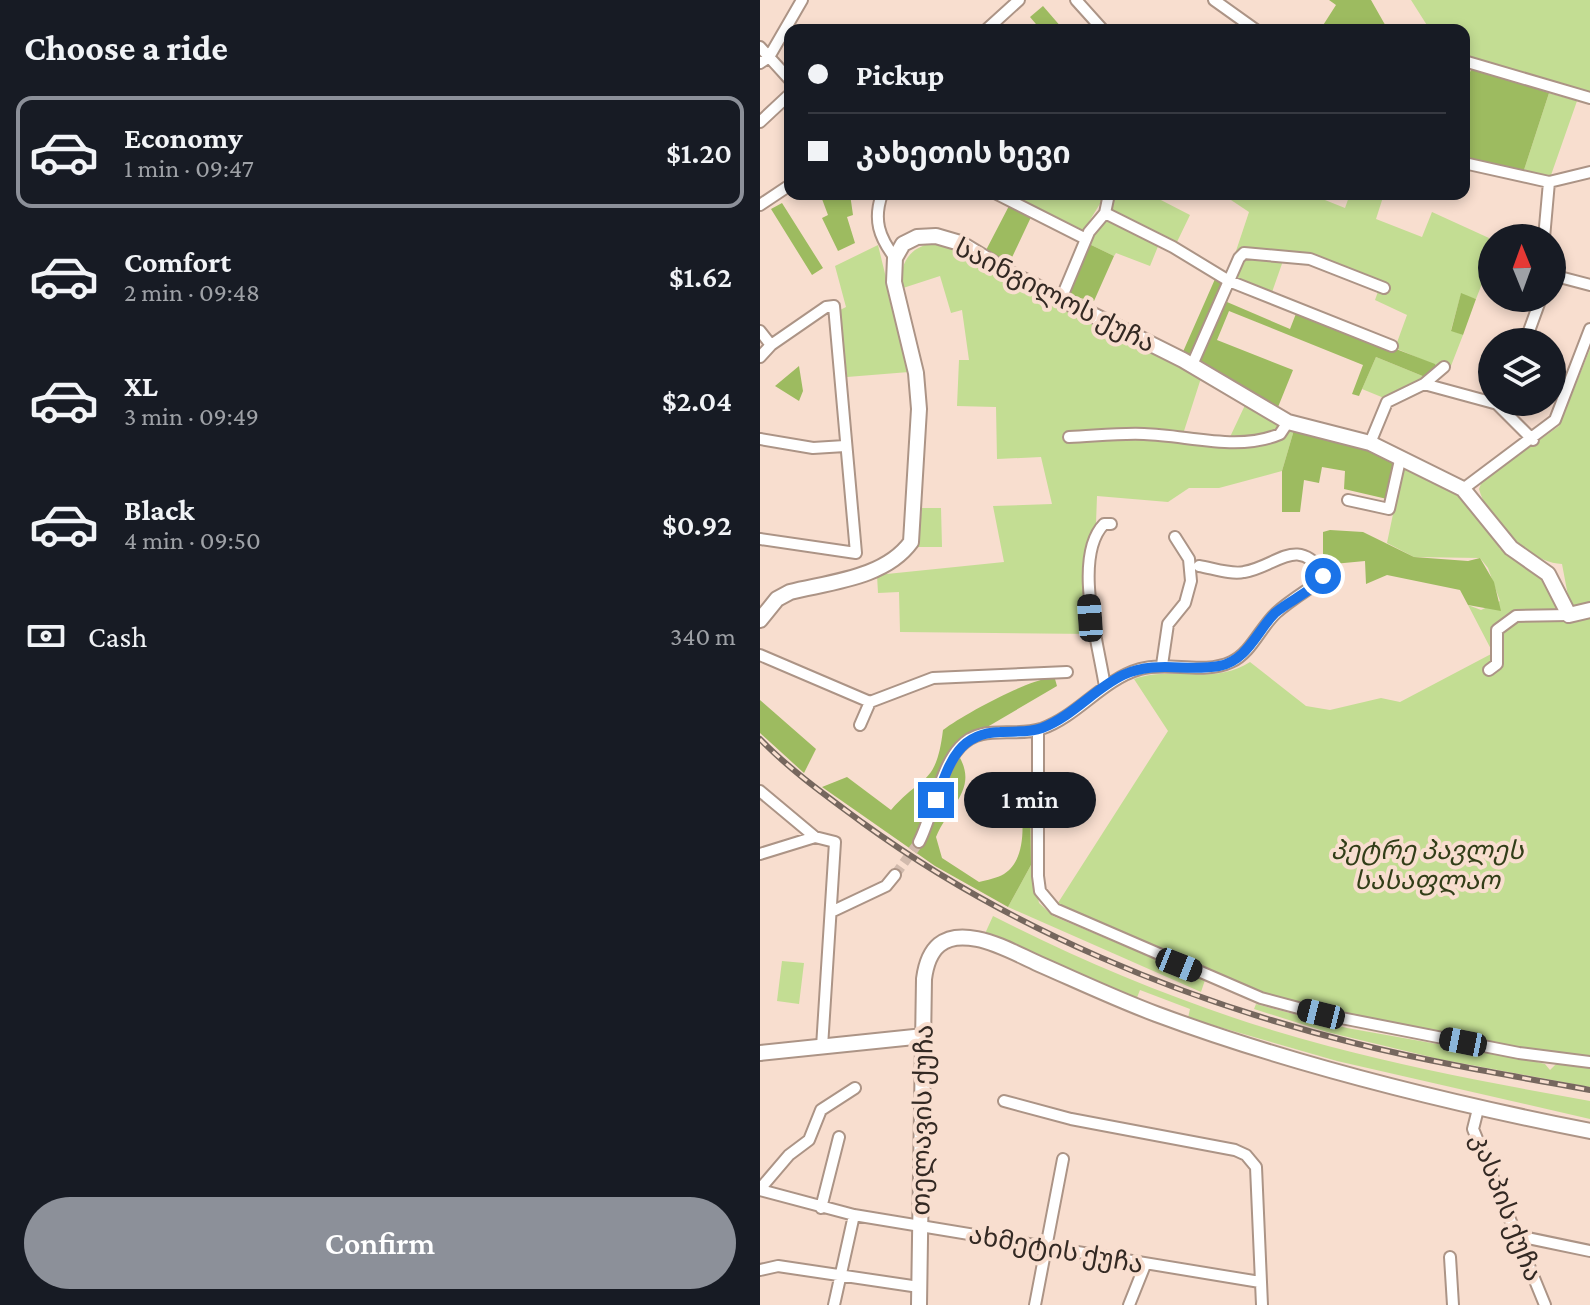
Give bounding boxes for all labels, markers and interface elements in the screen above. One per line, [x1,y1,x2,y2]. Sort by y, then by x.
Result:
text: Choose a ride [24,28,228,68]
text: Pickup [856,58,944,91]
icon: car [28,116,100,188]
text: Economy [124,121,243,154]
text: $1.20 [666,136,732,169]
text: კახეთის ხევი [856,136,1071,169]
text: 1 min · 09:47 [124,154,254,183]
north arrow [1478,224,1566,312]
map controls [1478,224,1566,416]
street label: საინგილოს ქუჩა [949,232,1160,359]
icon: car [28,240,100,312]
text: Comfort [124,245,231,278]
text: $1.62 [669,260,732,293]
text: 2 min · 09:48 [124,278,260,307]
button: layers [1478,328,1566,416]
icon: car [28,364,100,436]
text: XL [124,369,158,402]
text: $2.04 [662,384,732,417]
text: 3 min · 09:49 [124,402,259,431]
icon: car [28,488,100,560]
text: Black [124,493,195,526]
text: $0.92 [662,508,732,541]
text: 4 min · 09:50 [124,526,261,555]
route start [1305,558,1341,594]
car [1076,593,1104,643]
icon: cash [24,614,68,658]
text: Cash [88,620,147,653]
text: 340 m [670,622,736,651]
callout: 1 min [964,772,1096,828]
route end [918,782,954,818]
text: 1 min [1001,785,1059,814]
park label: პეტრე პავლეს სასაფლაო [1331,836,1525,896]
car [1152,945,1206,985]
car [1295,997,1347,1031]
street label: თელავის ქუჩა [906,1024,940,1216]
car [1437,1026,1489,1058]
street label: კასპის ქუჩა [1465,1129,1548,1285]
button: Confirm [24,1197,736,1289]
street label: ახმეტის ქუჩა [966,1220,1145,1279]

